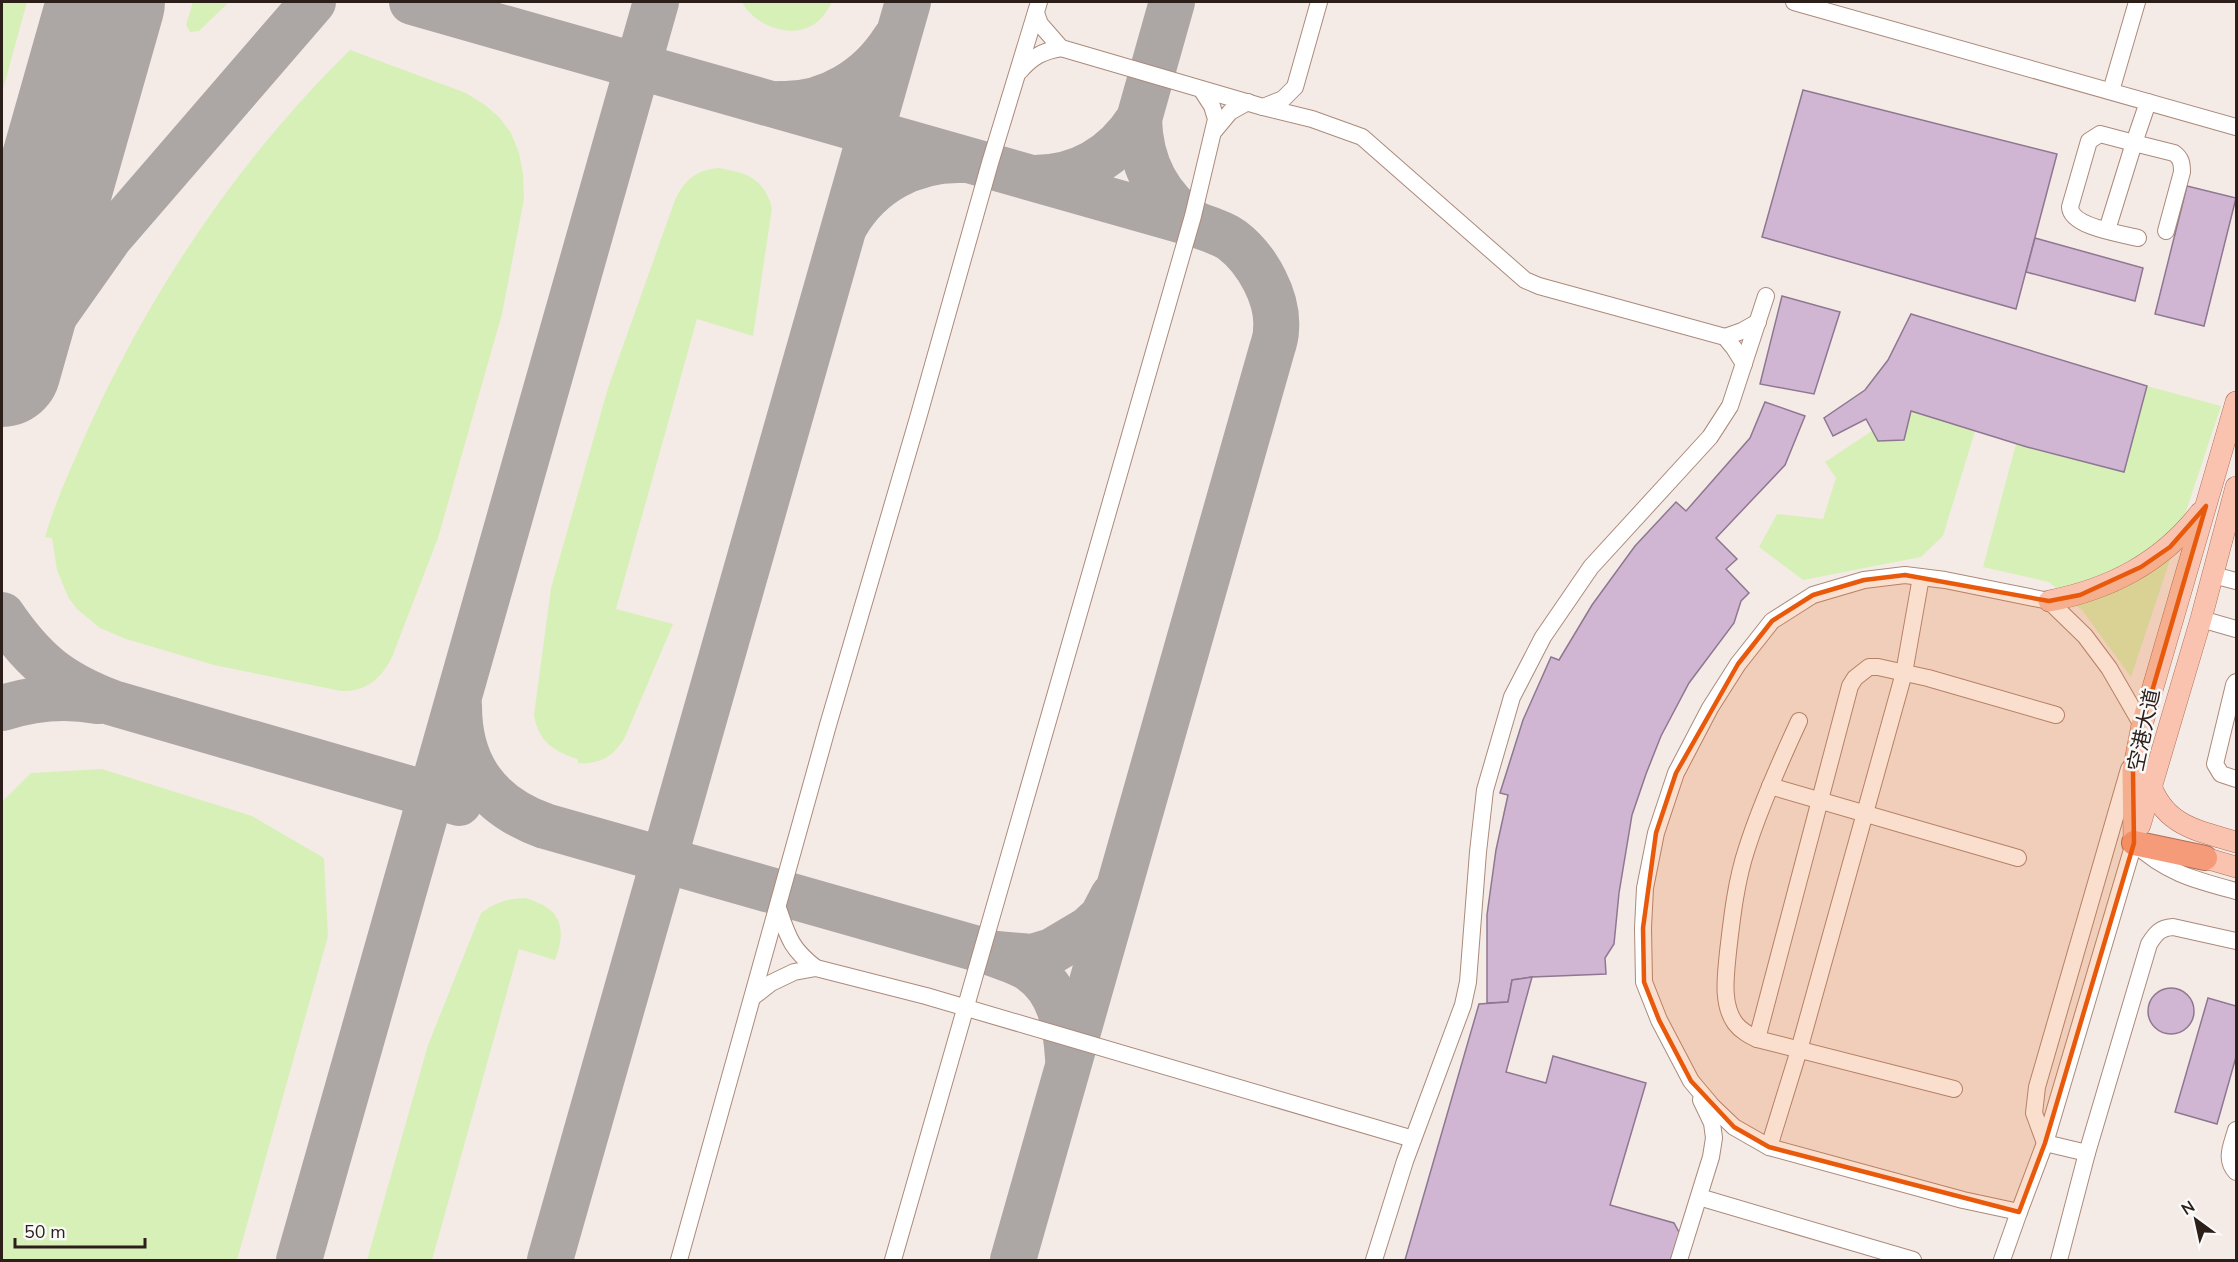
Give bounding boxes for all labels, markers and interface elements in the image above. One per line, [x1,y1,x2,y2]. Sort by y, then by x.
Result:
street label: 空港大道 [2122,686,2166,774]
north arrow [2166,1190,2226,1250]
text: N [2177,1196,2199,1221]
scale bar [15,1211,146,1249]
text: 50 m [24,1220,66,1244]

